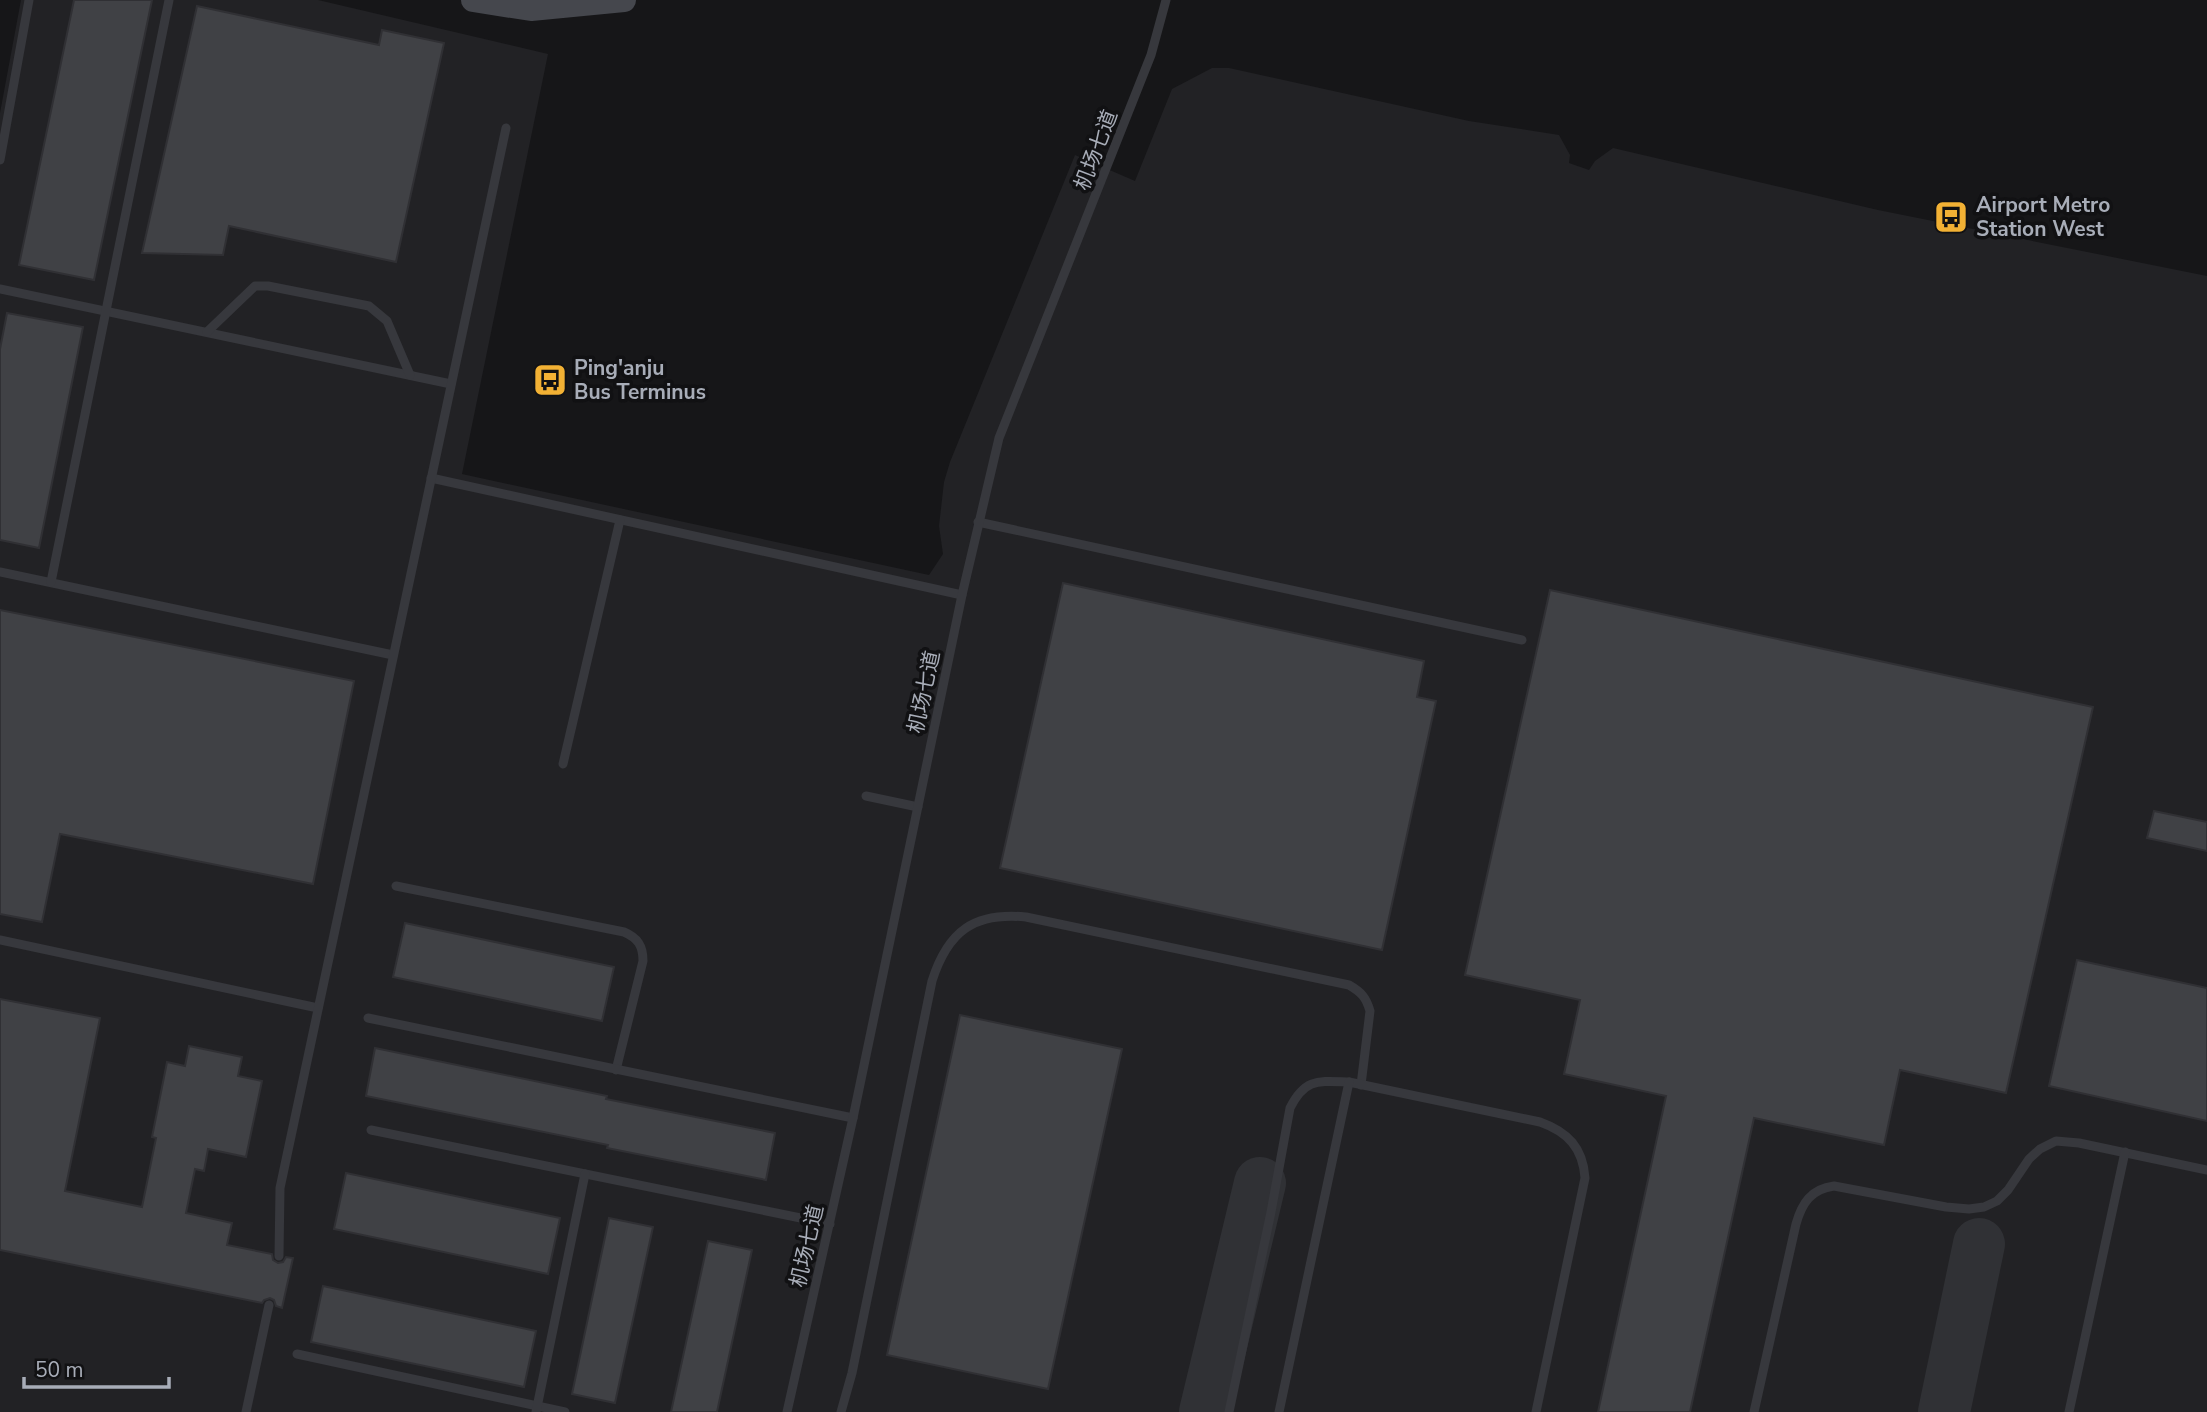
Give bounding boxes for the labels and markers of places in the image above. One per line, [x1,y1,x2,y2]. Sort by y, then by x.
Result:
place label: Airport Metro Station West [1976,191,2110,243]
bus stop icon: Airport Metro Station West [1932,198,1970,236]
place label: Ping'anju Bus Terminus [574,354,706,406]
bus stop icon: Ping'anju Bus Terminus [531,361,569,399]

